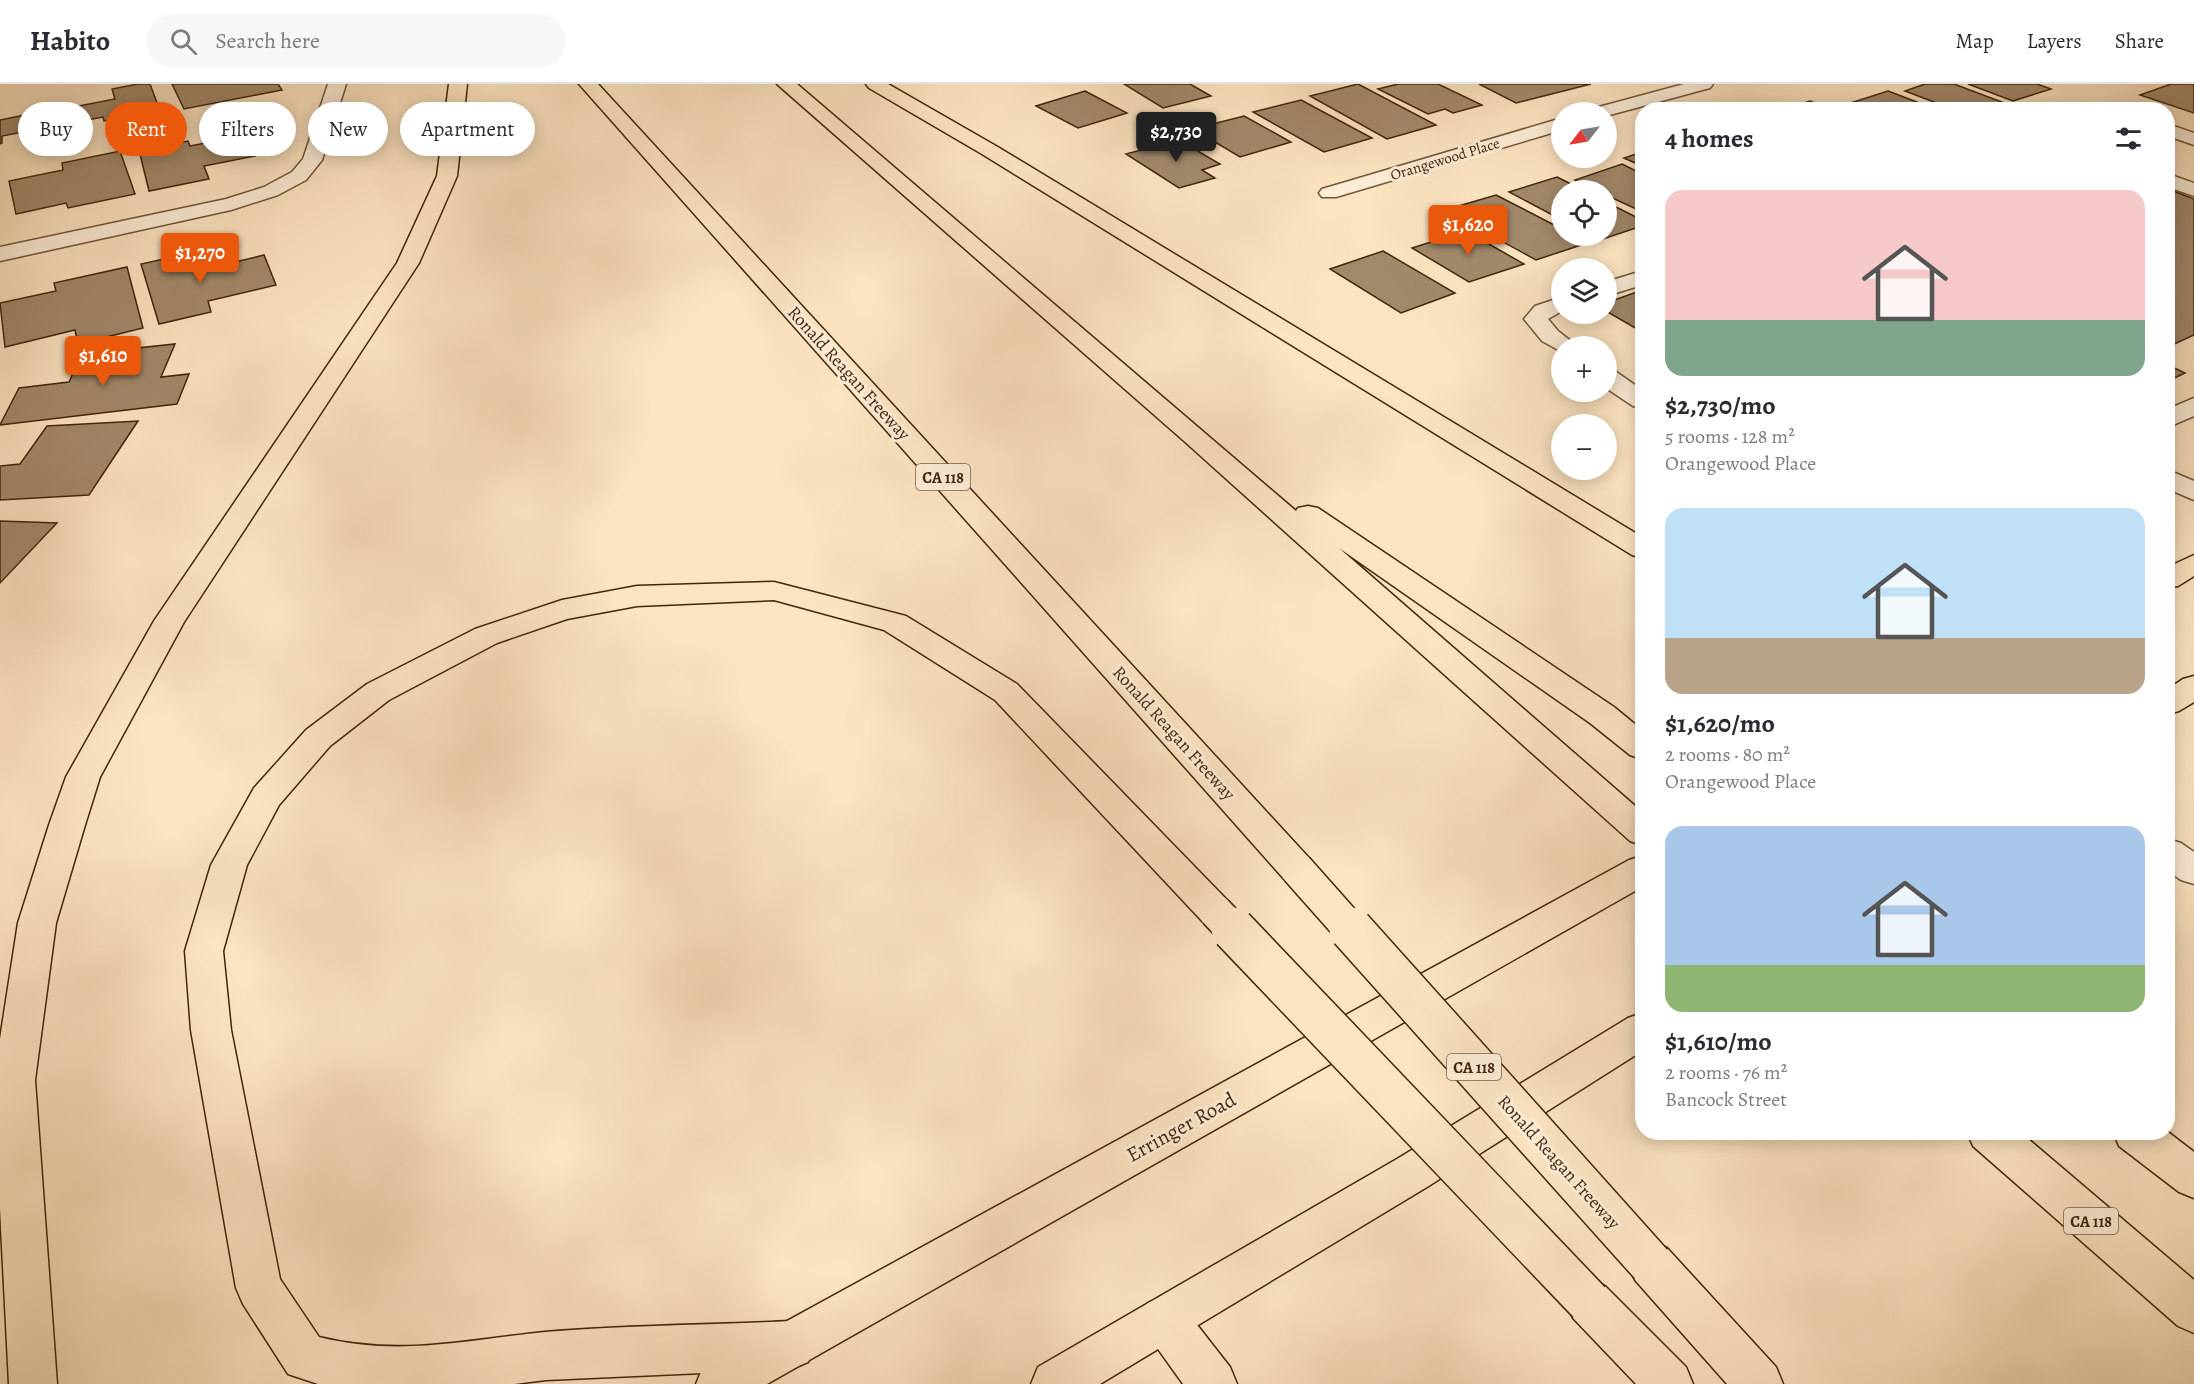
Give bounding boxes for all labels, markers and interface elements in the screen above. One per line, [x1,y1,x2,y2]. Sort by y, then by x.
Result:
search box [146,14,566,68]
text: Habito [30,22,110,60]
icon: search [167,25,200,58]
text: Search here [215,26,320,56]
text: Map [1955,27,1994,55]
text: Layers [2027,27,2082,55]
text: Share [2115,27,2164,55]
chip: Buy [18,102,93,156]
chip: Rent [105,102,187,156]
chip: Filters [199,102,296,156]
chip: New [308,102,388,156]
chip: Apartment [400,102,535,156]
north arrow [1551,102,1617,168]
map controls [1551,102,1617,480]
pin: $2,730 [1127,112,1225,163]
text: $2,730 [1150,118,1202,145]
text: 4 homes [1665,121,1754,156]
icon: filters [2112,122,2145,155]
street label: Orangewood Place [1388,133,1502,185]
button: locate [1551,180,1617,246]
pin: $1,620 [1419,205,1517,256]
text: $1,620 [1443,211,1493,238]
icon: home [1851,229,1959,337]
pin: $1,270 [151,233,249,284]
text: $1,270 [175,239,225,266]
button: layers [1551,258,1617,324]
street label: Ronald Reagan Freeway [782,301,916,446]
pin: $1,610 [54,336,152,387]
button: + [1551,336,1617,402]
text: $1,610 [79,342,127,369]
text: $2,730/mo [1665,388,1776,423]
button: − [1551,414,1617,480]
text: 5 rooms · 128 m² [1665,423,1795,450]
text: Orangewood Place [1665,450,1816,477]
road number: CA 118 [916,464,970,490]
icon: home [1851,547,1959,655]
street label: Ronald Reagan Freeway [1107,661,1241,806]
text: $1,620/mo [1665,706,1775,741]
text: 2 rooms · 80 m² [1665,741,1790,768]
text: Orangewood Place [1665,768,1816,795]
icon: home [1851,865,1959,973]
text: $1,610/mo [1665,1024,1772,1059]
road number: CA 118 [1447,1054,1501,1080]
text: 2 rooms · 76 m² [1665,1059,1787,1086]
street label: Erringer Road [1121,1085,1241,1169]
text: Bancock Street [1665,1086,1787,1113]
street label: Ronald Reagan Freeway [1492,1090,1626,1235]
road number: CA 118 [2064,1208,2118,1234]

